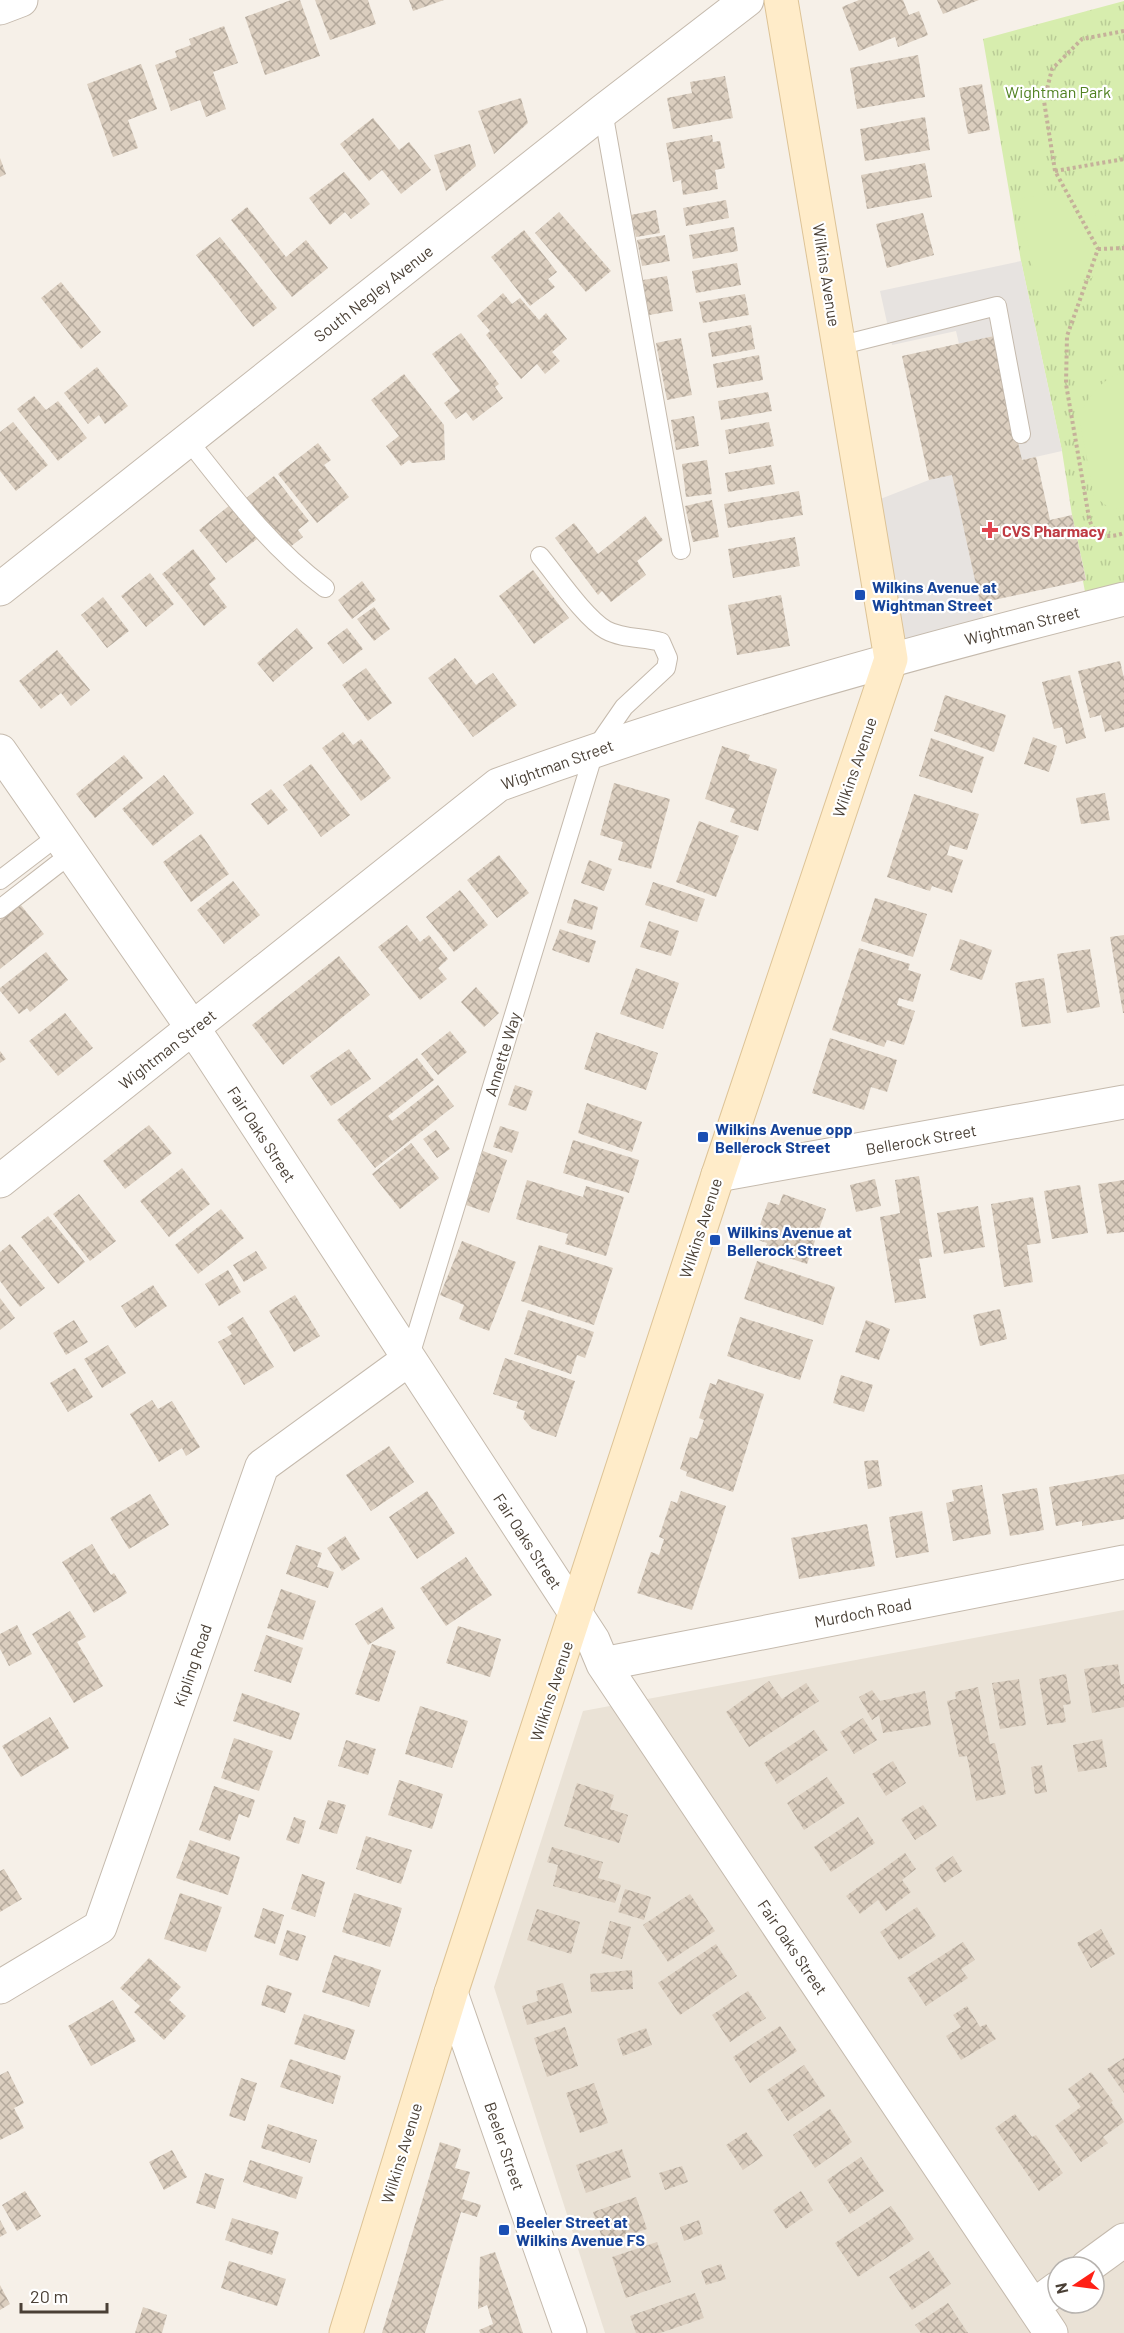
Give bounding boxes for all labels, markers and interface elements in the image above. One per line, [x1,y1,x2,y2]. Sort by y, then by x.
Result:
park label: Wightman Park [1005,82,1111,101]
street label: Wilkins Avenue [809,222,845,328]
street label: South Negley Avenue [310,241,436,345]
place label: CVS Pharmacy [1002,521,1105,540]
marker: CVS Pharmacy [983,523,997,537]
place label: Wilkins Avenue at Wightman Street [872,577,997,614]
marker: Wilkins Avenue at Wightman Street [853,588,867,602]
street label: Wightman Street [962,602,1082,648]
street label: Wilkins Avenue [828,715,880,819]
street label: Wightman Street [498,735,616,793]
street label: Wightman Street [115,1005,219,1093]
street label: Annette Way [480,1009,524,1098]
street label: Fair Oaks Street [224,1083,300,1185]
place label: Wilkins Avenue opp Bellerock Street [715,1119,853,1156]
street label: Bellerock Street [864,1120,978,1158]
marker: Wilkins Avenue opp Bellerock Street [696,1130,710,1144]
street label: Wilkins Avenue [675,1175,725,1281]
place label: Wilkins Avenue at Bellerock Street [727,1222,852,1259]
marker: Wilkins Avenue at Bellerock Street [708,1233,722,1247]
street label: Fair Oaks Street [490,1490,566,1592]
street label: Murdoch Road [813,1593,913,1631]
street label: Kipling Road [169,1621,215,1709]
street label: Wilkins Avenue [526,1638,576,1744]
street label: Fair Oaks Street [754,1896,832,1998]
street label: Beeler Street [481,2099,529,2193]
street label: Wilkins Avenue [377,2100,425,2206]
place label: Beeler Street at Wilkins Avenue FS [516,2212,645,2249]
marker: Beeler Street at Wilkins Avenue FS [497,2223,511,2237]
north arrow [1046,2255,1106,2315]
scale bar [21,2276,106,2314]
text: N [1050,2281,1071,2296]
text: 20 m [30,2285,68,2307]

